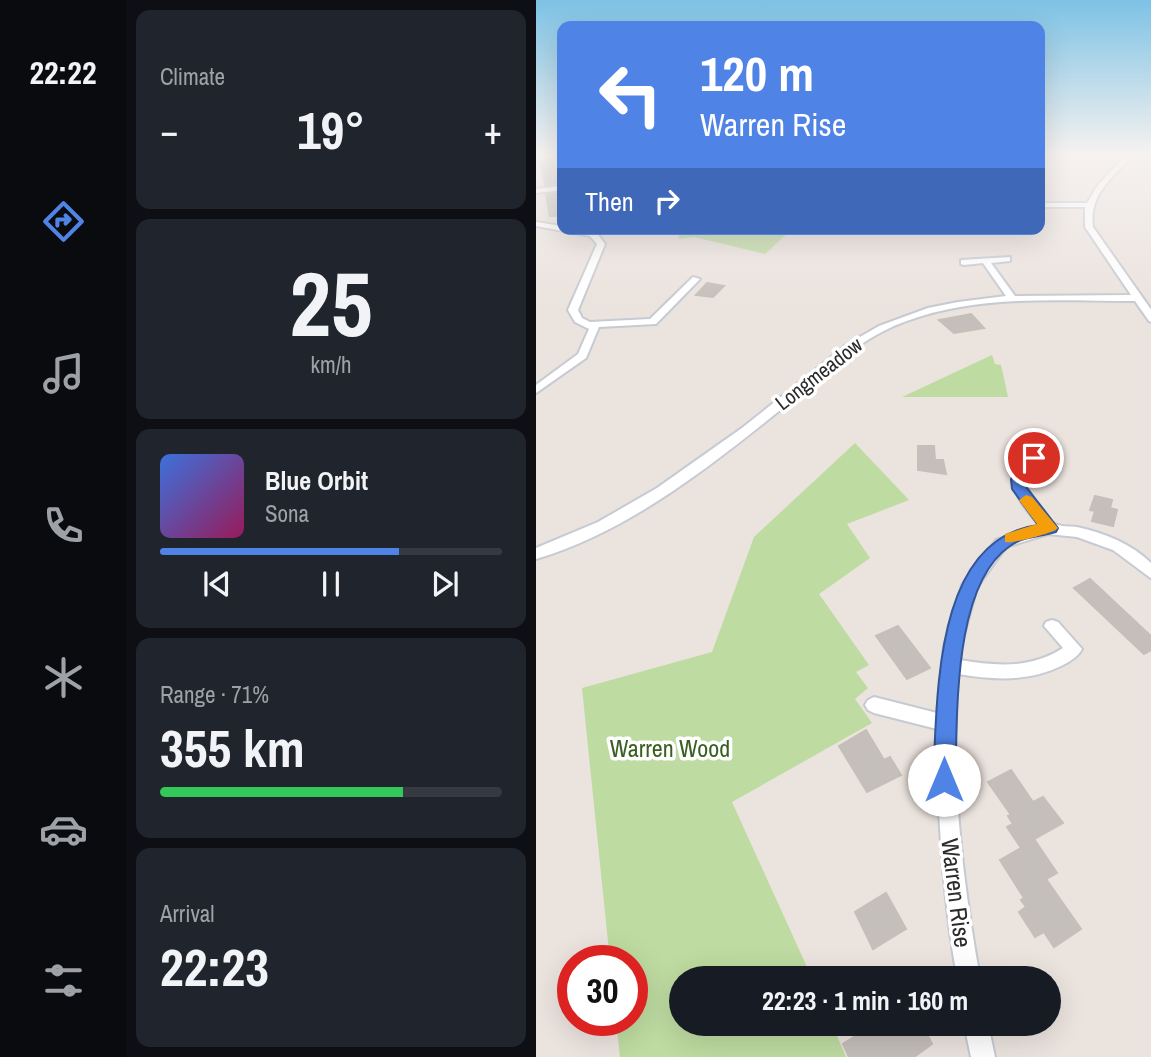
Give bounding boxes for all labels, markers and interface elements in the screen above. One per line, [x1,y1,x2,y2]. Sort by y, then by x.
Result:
text: 120 m [700,40,814,106]
icon: left [585,49,676,140]
text: 22:22 [29,51,97,94]
text: Climate [160,61,225,92]
text: 19° [297,95,365,165]
text: Warren Rise [700,103,846,146]
text: − [160,105,178,156]
text: + [484,105,502,156]
icon: right [648,182,686,220]
text: Then [585,184,634,219]
icon: directions [39,197,88,246]
text: 25 [290,242,373,364]
street label: Longmeadow [769,330,869,417]
icon: music [39,349,88,398]
text: km/h [311,349,351,380]
pin [1004,428,1064,488]
icon: arrive [1015,439,1053,477]
text: Blue Orbit [265,463,368,498]
text: Sona [265,498,309,529]
icon: phone [39,501,88,550]
icon: previous [198,565,236,603]
icon: pause [312,565,350,603]
icon: next [426,565,464,603]
icon: climate [39,653,88,702]
text: Range · 71% [160,679,269,710]
text: 355 km [160,713,305,783]
park label: Warren Wood [610,732,730,764]
position arrow [907,743,981,817]
icon: car [39,805,88,854]
street label: Warren Rise [934,836,980,949]
text: Arrival [160,898,215,929]
text: 22:23 [160,932,269,1002]
speed limit sign: 30 [557,945,648,1036]
icon: filters [39,956,88,1005]
text: 22:23 · 1 min · 160 m [762,983,968,1018]

